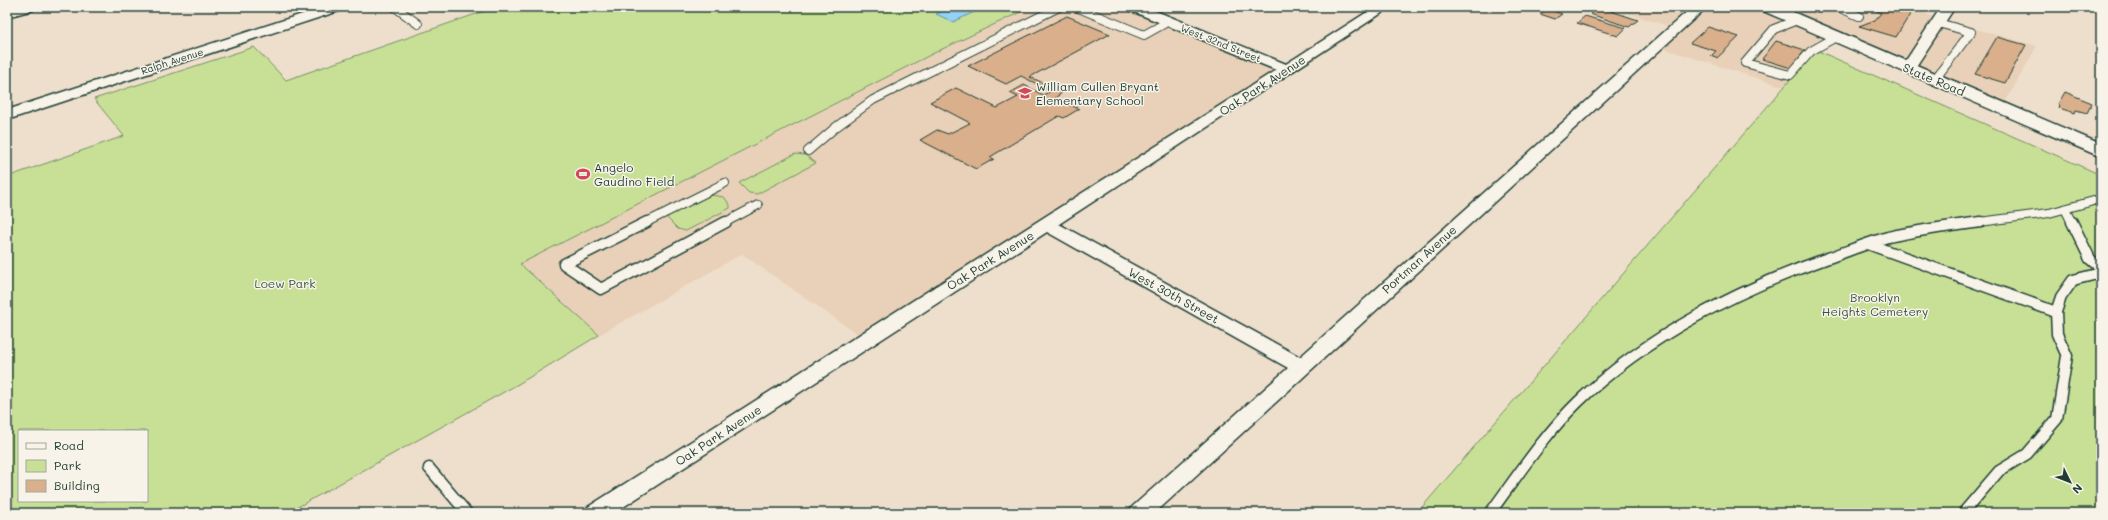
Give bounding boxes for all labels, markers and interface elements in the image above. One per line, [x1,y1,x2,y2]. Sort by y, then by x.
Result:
street label: West 32nd Street [1179,20,1263,66]
street label: Ralph Avenue [139,44,205,78]
street label: Oak Park Avenue [1216,51,1308,119]
street label: State Road [1901,59,1968,99]
place label: William Cullen Bryant Elementary School [1036,78,1159,108]
school or university icon: William Cullen Bryant Elementary School [1017,85,1033,101]
place label: Angelo Gaudino Field [594,159,675,189]
sports icon: Angelo Gaudino Field [575,166,591,182]
street label: Portman Avenue [1378,221,1460,297]
street label: Oak Park Avenue [943,227,1037,293]
street label: West 30th Street [1126,263,1222,327]
park label: Loew Park [254,275,316,291]
park label: Brooklyn Heights Cemetery [1822,289,1928,319]
street label: Oak Park Avenue [672,401,764,469]
legend [18,430,148,502]
text: Road [54,437,84,453]
text: Park [54,457,81,473]
north arrow [2050,462,2090,502]
text: Building [54,477,100,493]
text: N [2069,481,2086,497]

